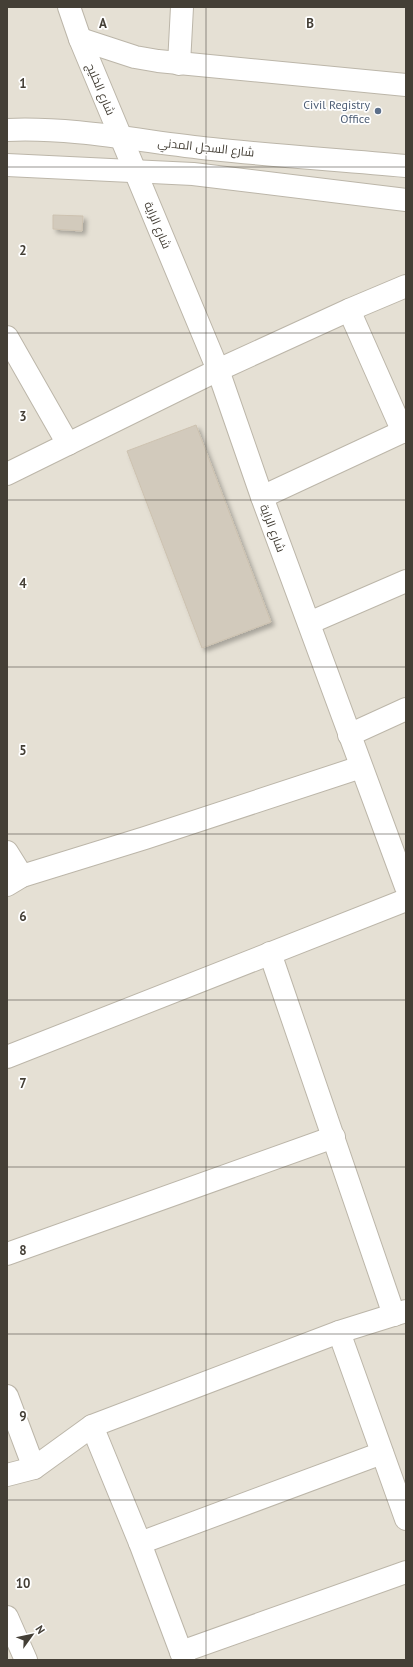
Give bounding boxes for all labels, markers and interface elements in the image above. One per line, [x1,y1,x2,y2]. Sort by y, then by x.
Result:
text: A [99,15,107,32]
text: B [306,15,314,32]
street label: شارع الخليج [82,61,119,118]
text: 1 [19,75,27,92]
place label: Civil Registry Office [303,97,370,126]
marker: Civil Registry Office [373,106,383,116]
street label: شارع السجل المدني [157,134,255,163]
street label: شارع الراية [140,199,175,251]
text: 2 [19,242,27,259]
text: 3 [19,408,27,425]
street label: شارع الراية [256,502,289,554]
text: 4 [19,575,27,592]
text: 5 [19,742,27,759]
text: 6 [19,908,27,925]
text: 7 [19,1075,27,1092]
text: 8 [19,1242,27,1259]
text: 9 [19,1408,27,1425]
text: 10 [16,1575,30,1592]
north arrow [12,1615,52,1655]
text: N [33,1623,48,1636]

